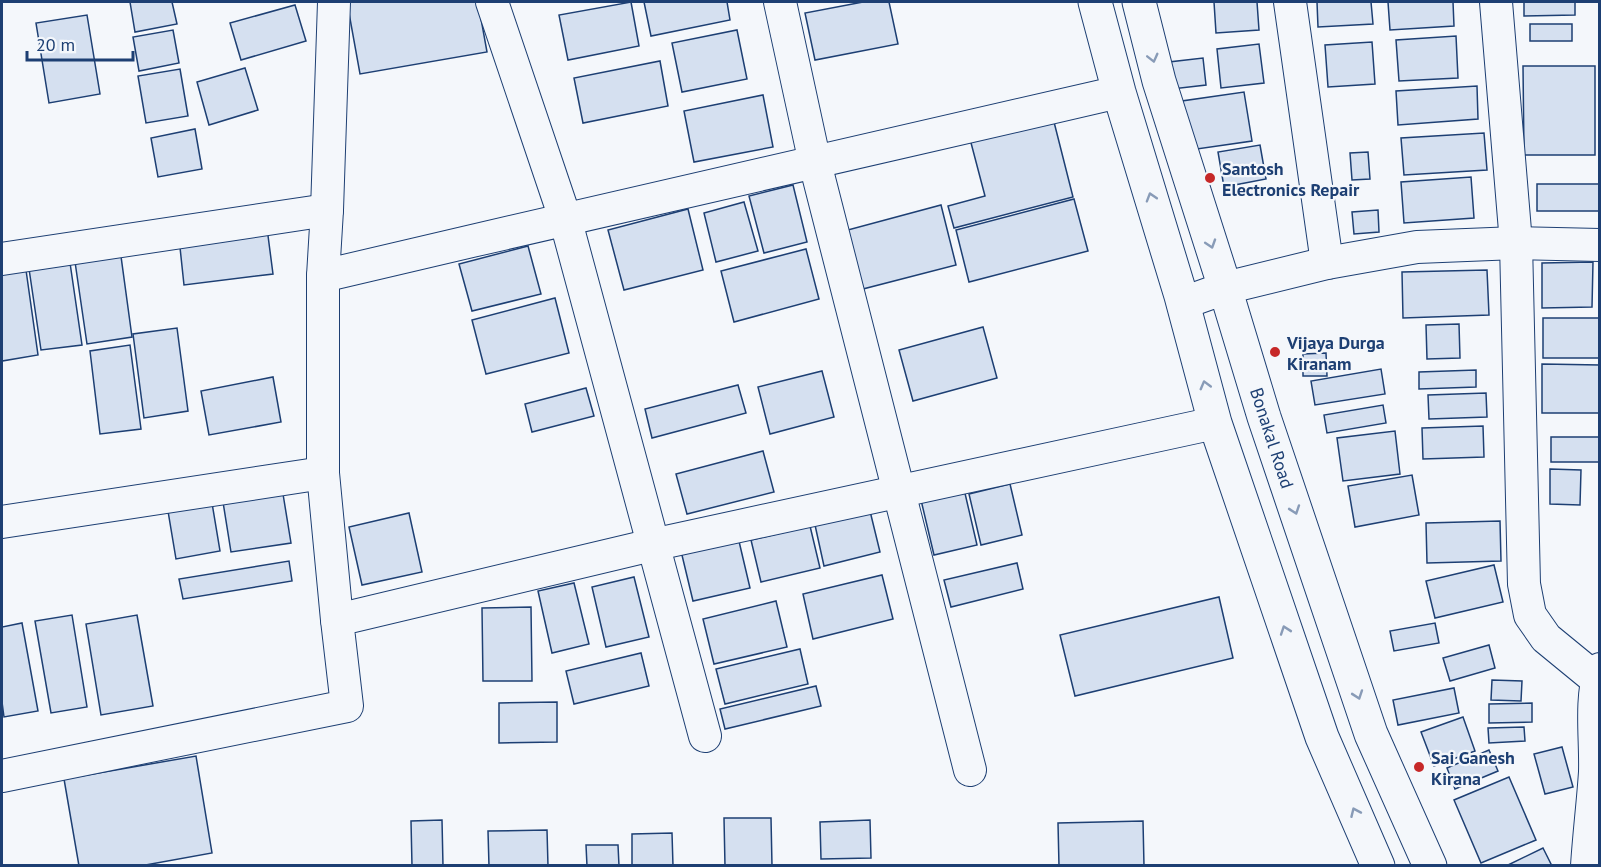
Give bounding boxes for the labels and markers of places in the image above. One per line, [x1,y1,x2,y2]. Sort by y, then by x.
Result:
place label: Santosh Electronics Repair [1222,157,1360,201]
marker: Santosh Electronics Repair [1203,171,1217,185]
place label: Vijaya Durga Kiranam [1286,331,1385,375]
marker: Vijaya Durga Kiranam [1268,345,1282,359]
place label: Sai Ganesh Kirana [1431,746,1515,790]
marker: Sai Ganesh Kirana [1412,760,1426,774]

